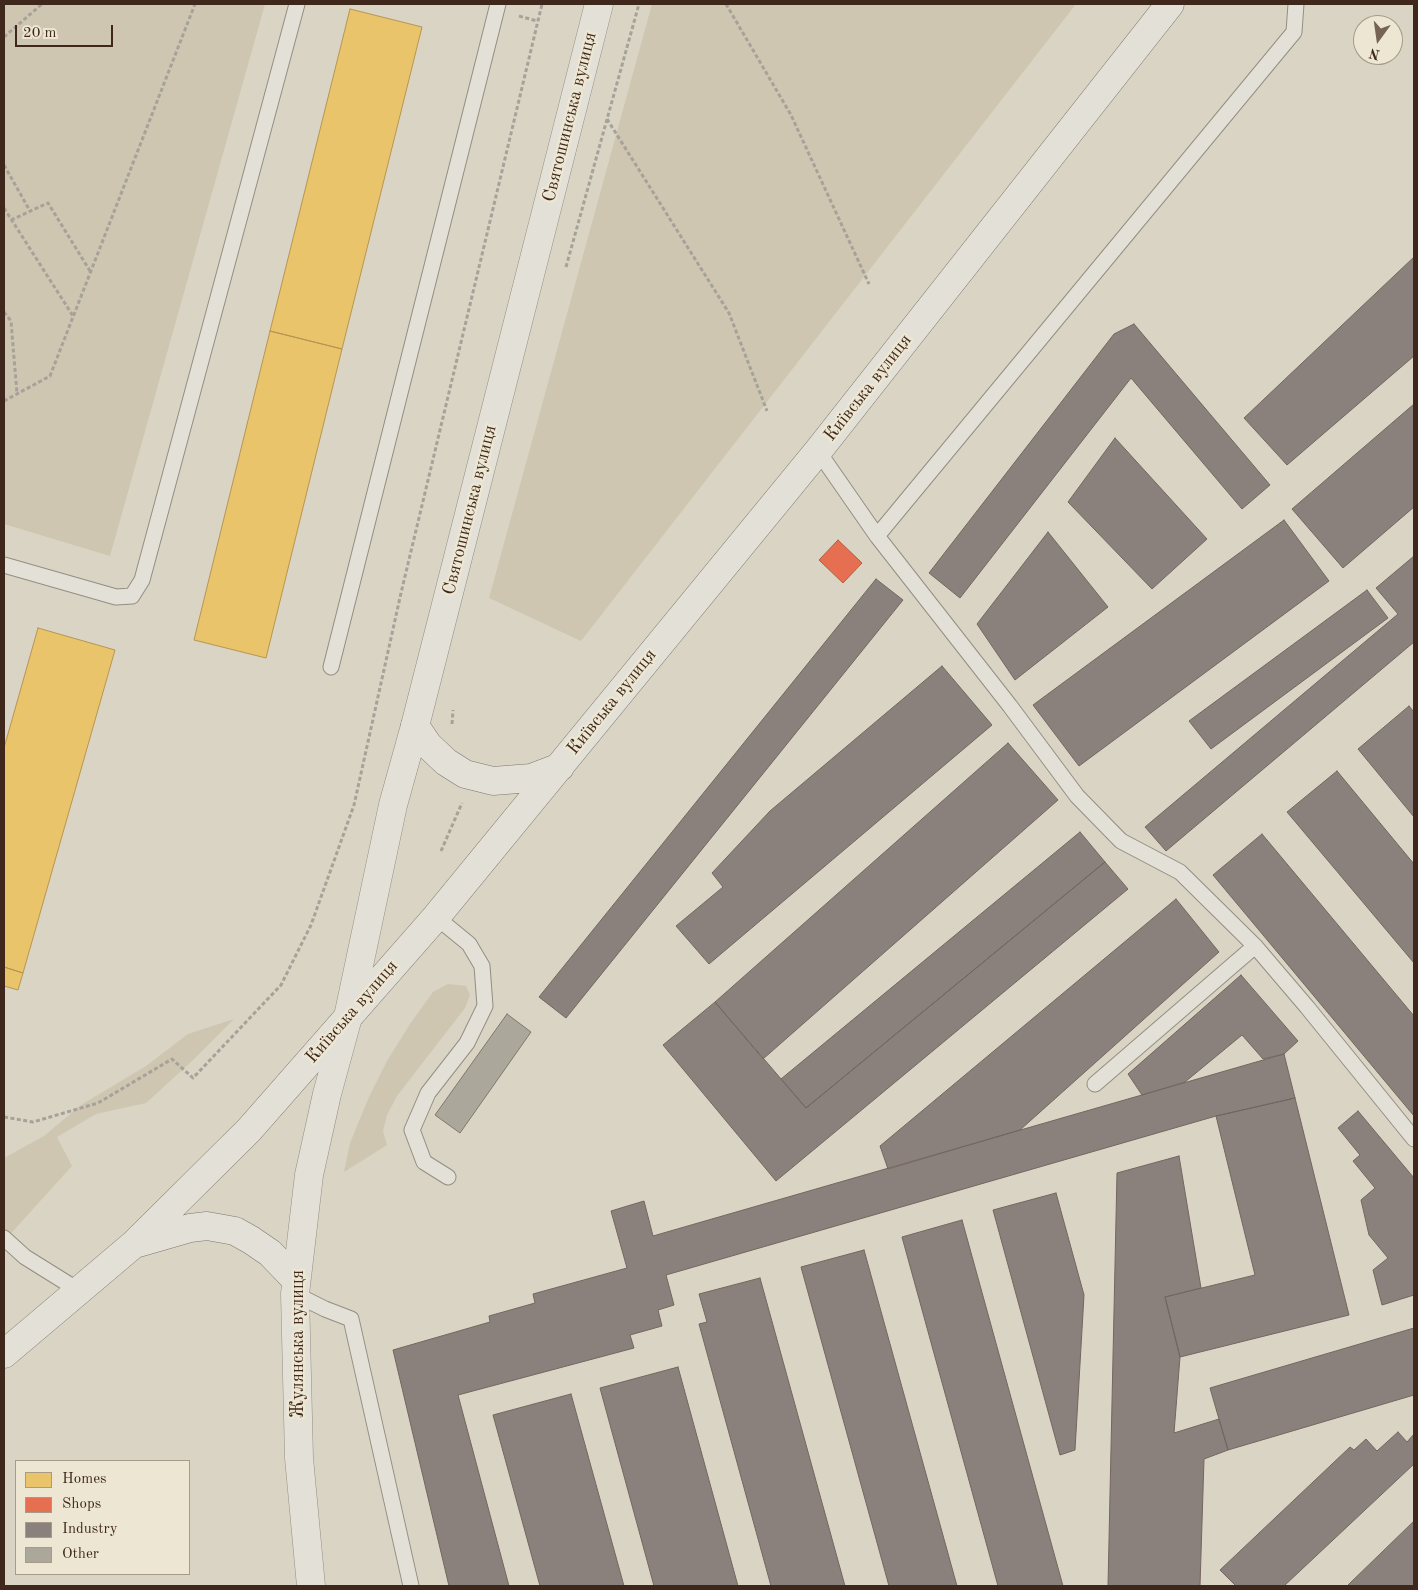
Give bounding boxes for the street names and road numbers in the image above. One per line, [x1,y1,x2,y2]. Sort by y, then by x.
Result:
street label: Святошинська вулиця [538,30,602,204]
street label: Київська вулиця [819,330,917,446]
street label: Святошинська вулиця [438,423,502,597]
street label: Київська вулиця [563,645,661,759]
street label: Київська вулиця [301,956,403,1068]
street label: Жулянська вулиця [287,1270,309,1418]

